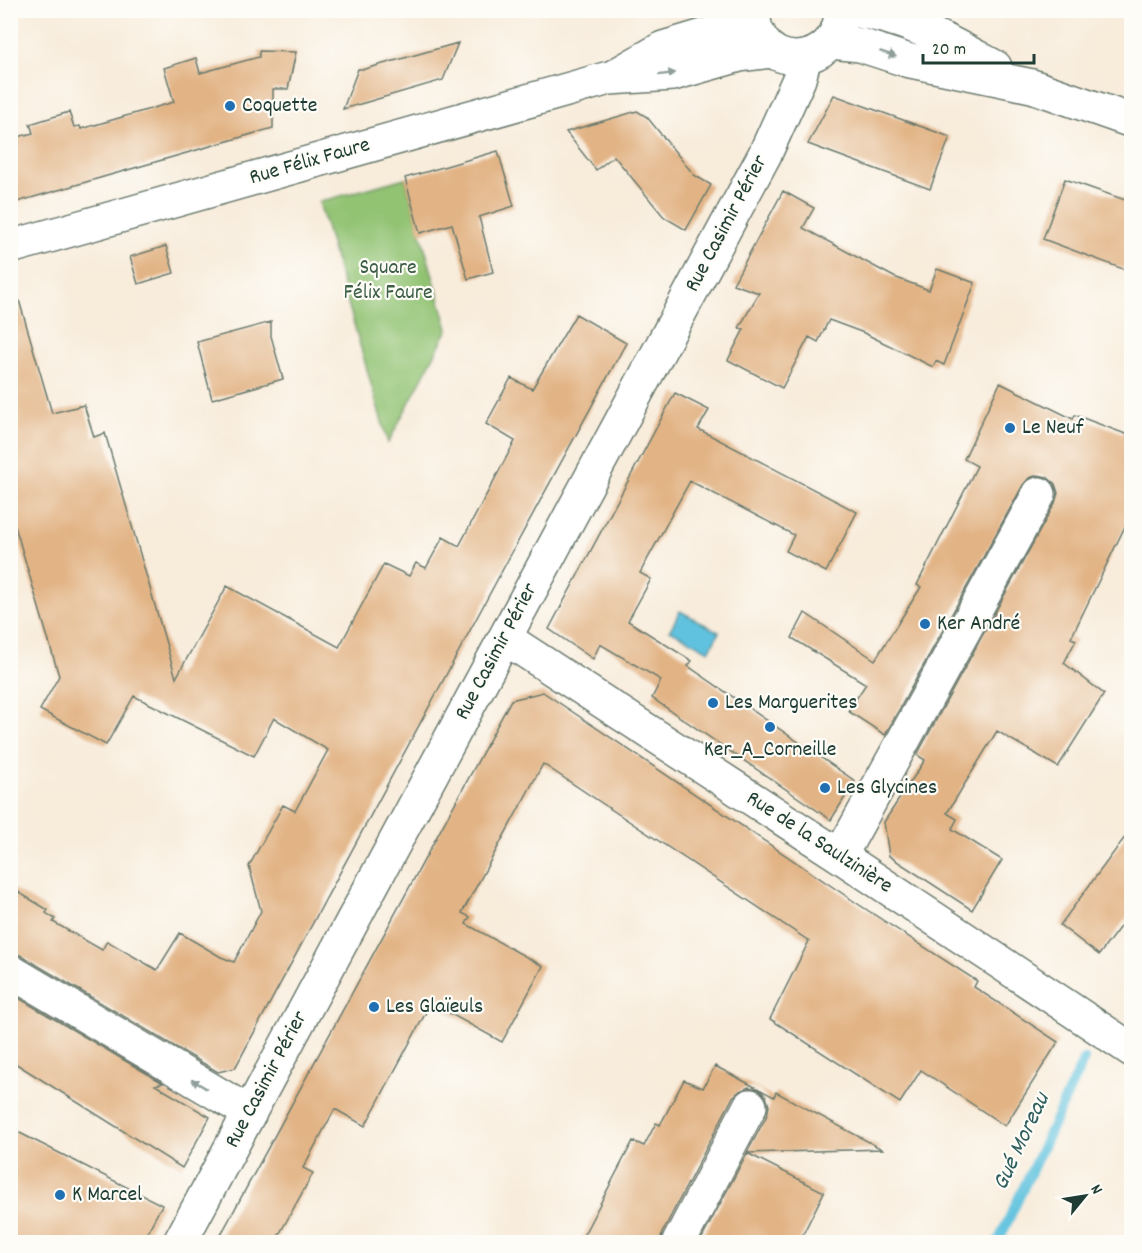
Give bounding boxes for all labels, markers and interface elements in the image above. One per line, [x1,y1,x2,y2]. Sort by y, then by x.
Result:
scale bar [923,27,1034,65]
text: 20 m [932,38,966,63]
one-way arrow [879,50,897,59]
one-way arrow [658,69,677,79]
place label: Coquette [242,91,318,122]
marker: Coquette [223,99,237,113]
street label: Rue Félix Faure [246,130,374,194]
street label: Rue Casimir Périer [678,149,777,298]
park label: Square Félix Faure [343,253,433,309]
place label: Le Neuf [1022,413,1085,444]
marker: Le Neuf [1003,421,1017,435]
street label: Rue Casimir Périer [448,577,547,726]
place label: Ker André [937,609,1020,640]
marker: Ker André [918,617,932,631]
place label: Les Marguerites [725,688,857,719]
marker: Les Marguerites [706,696,720,710]
marker: Ker_A_Corneille [763,720,777,734]
place label: Ker_A_Corneille [704,735,836,766]
place label: Les Glycines [837,773,937,804]
marker: Les Glycines [818,781,832,795]
street label: Rue de la Saulzinière [740,784,898,902]
place label: Les Glaïeuls [386,992,483,1023]
marker: Les Glaïeuls [367,1000,381,1014]
street label: Rue Casimir Périer [218,1005,317,1154]
one-way arrow [191,1079,207,1090]
water label: Gué Moreau [985,1086,1060,1196]
north arrow [1055,1166,1115,1226]
place label: K Marcel [72,1180,142,1211]
text: N [1084,1181,1108,1199]
marker: K Marcel [53,1188,67,1202]

